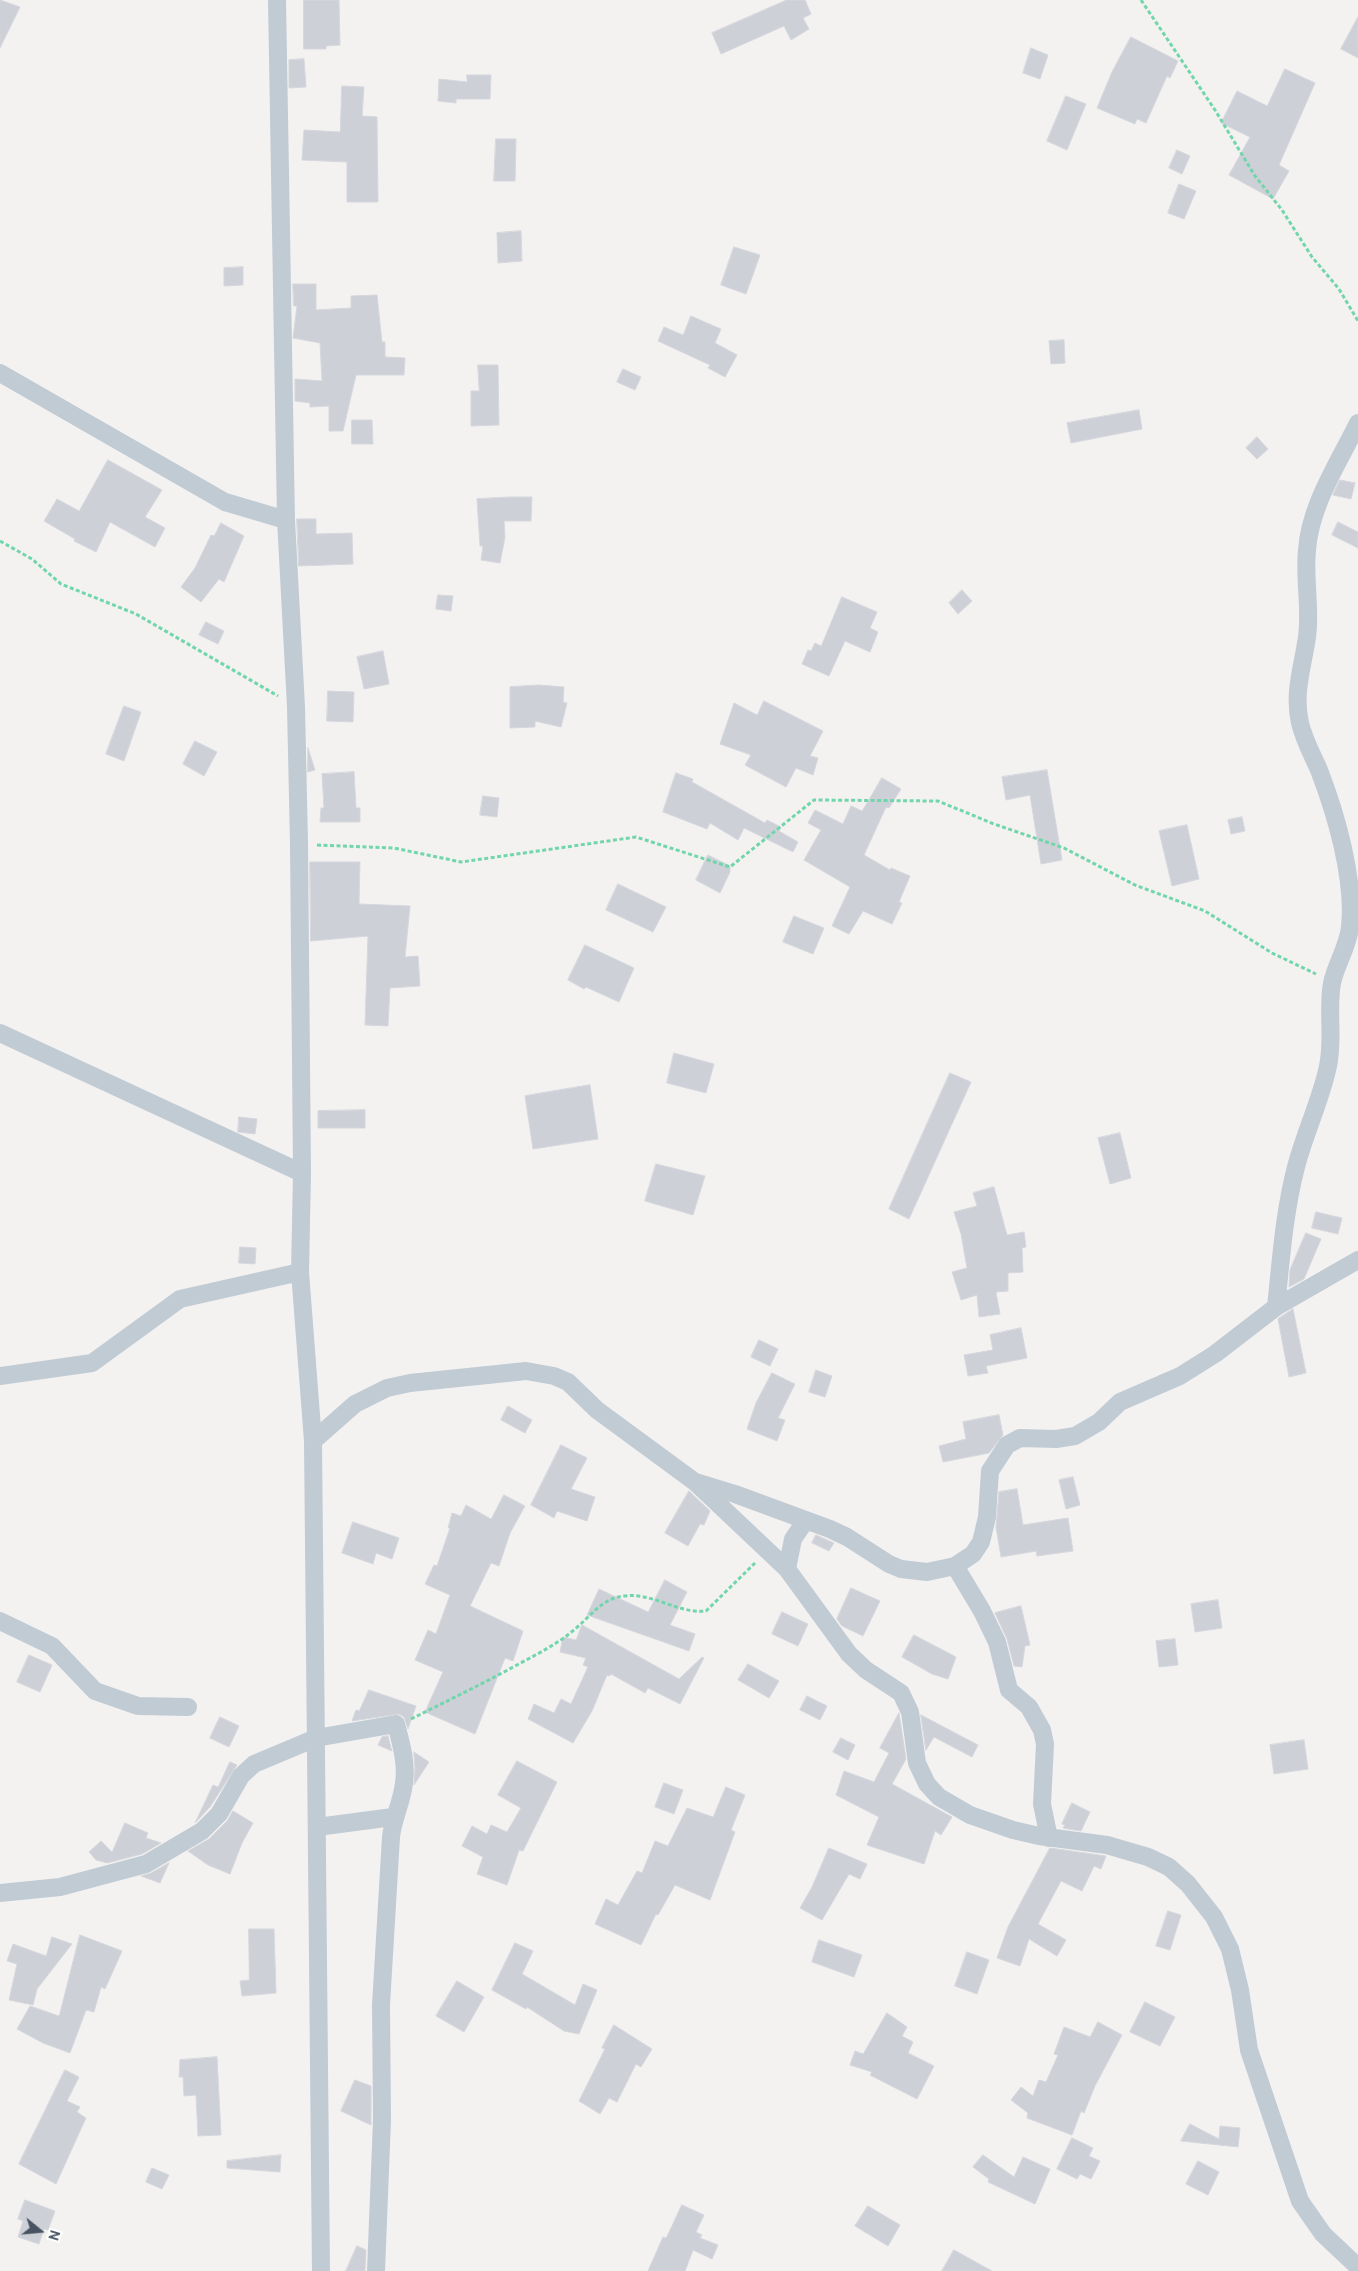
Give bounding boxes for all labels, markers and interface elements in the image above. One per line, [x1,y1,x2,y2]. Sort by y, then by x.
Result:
north arrow [15,2206,65,2256]
text: N [44,2228,64,2243]

